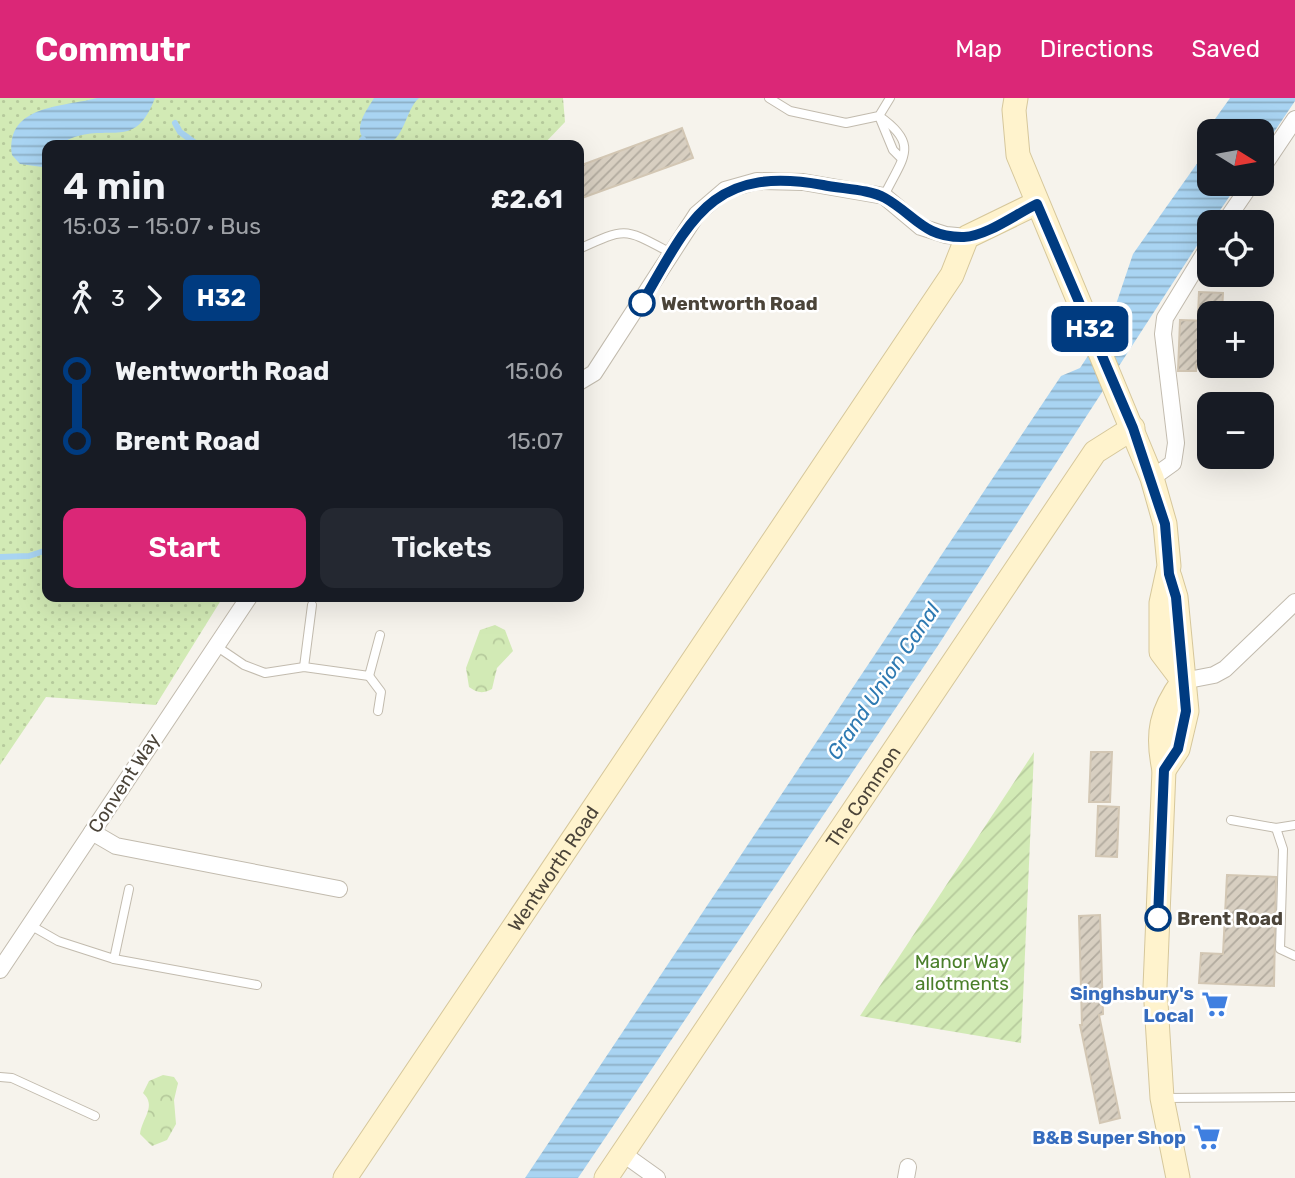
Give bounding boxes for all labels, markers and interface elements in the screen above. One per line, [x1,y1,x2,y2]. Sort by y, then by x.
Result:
text: Commutr [35,30,190,69]
text: Map [955,35,1002,63]
text: Directions [1040,35,1153,63]
text: Saved [1191,35,1260,63]
north arrow [1197,119,1274,196]
map controls [1197,119,1274,469]
text: 4 min [63,163,166,209]
text: £2.61 [491,184,563,215]
button: locate [1197,210,1274,287]
text: 15:03 – 15:07 · Bus [63,212,261,240]
icon: walk [63,279,101,317]
icon: forward [135,279,173,317]
text: 3 [111,284,125,312]
text: H32 [197,284,246,312]
marker: Wentworth Road [629,290,655,316]
place label: Wentworth Road [661,292,818,315]
button: + [1197,301,1274,378]
line badge: H32 [1050,306,1130,352]
text: H32 [1065,315,1115,343]
text: Wentworth Road [115,356,329,387]
text: 15:06 [505,357,563,385]
button: − [1197,392,1274,469]
text: Brent Road [115,426,260,457]
text: 15:07 [507,427,563,455]
button: Start [63,508,306,588]
button: Tickets [320,508,563,588]
water label: Grand Union Canal [821,597,945,764]
street label: Convent Way [83,729,165,837]
street label: The Common [821,741,905,852]
street label: Wentworth Road [503,801,603,935]
marker: Brent Road [1145,905,1171,931]
place label: Brent Road [1177,907,1283,930]
park label: Manor Way allotments [915,950,1009,995]
place label: Singhsbury's Local [1070,982,1194,1027]
supermarket icon: Singhsbury's Local [1200,989,1230,1019]
supermarket icon: B&B Super Shop [1192,1122,1222,1152]
place label: B&B Super Shop [1032,1126,1186,1149]

